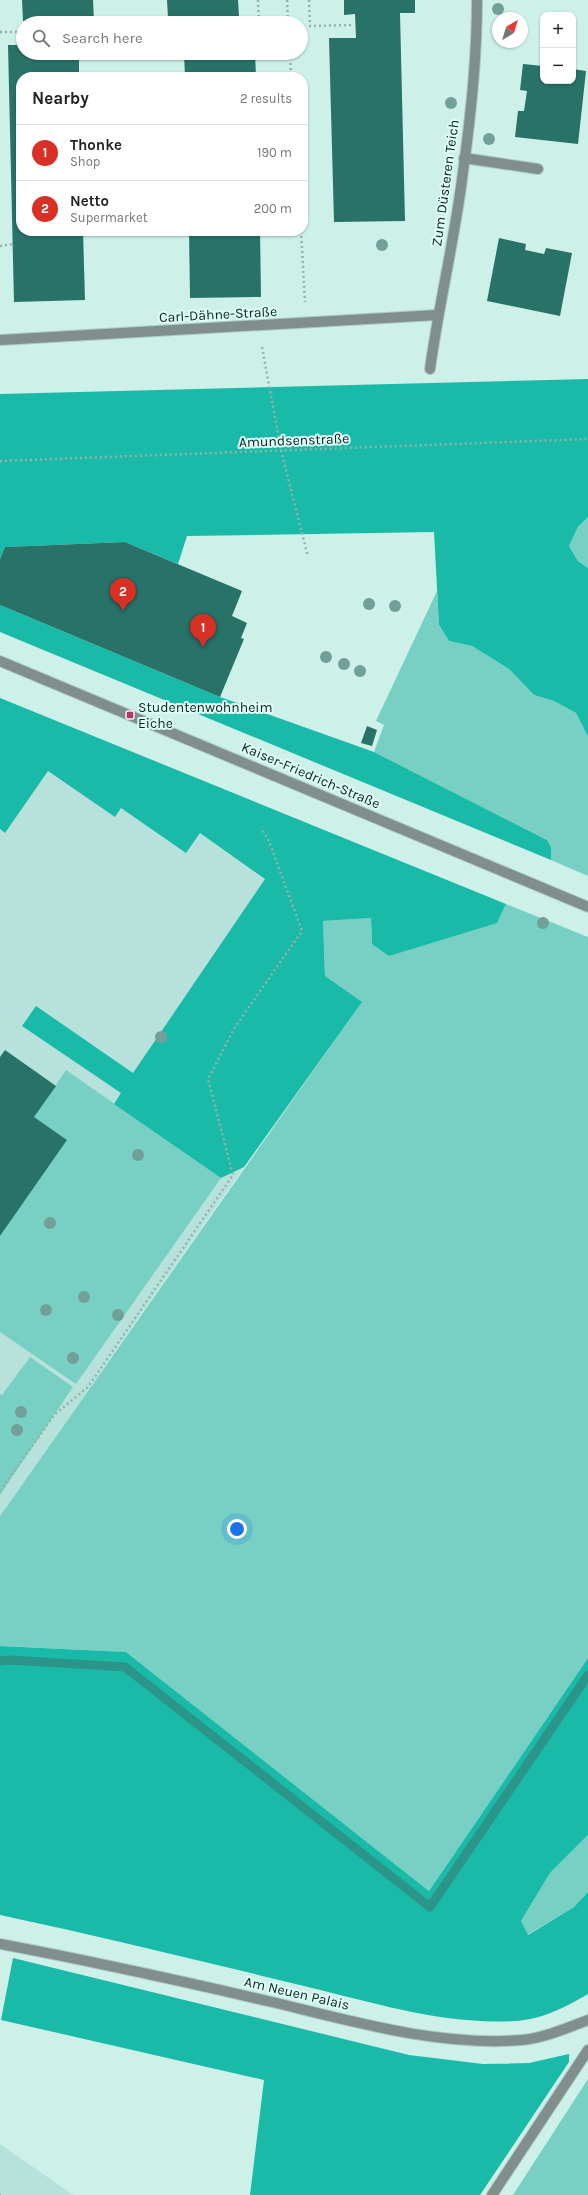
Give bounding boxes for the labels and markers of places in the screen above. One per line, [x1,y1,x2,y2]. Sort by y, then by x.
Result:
pin: 2 [110,578,136,611]
pin: 1 [190,614,216,647]
place label: Studentenwohnheim Eiche [138,699,273,732]
marker: Studentenwohnheim Eiche [125,710,135,720]

